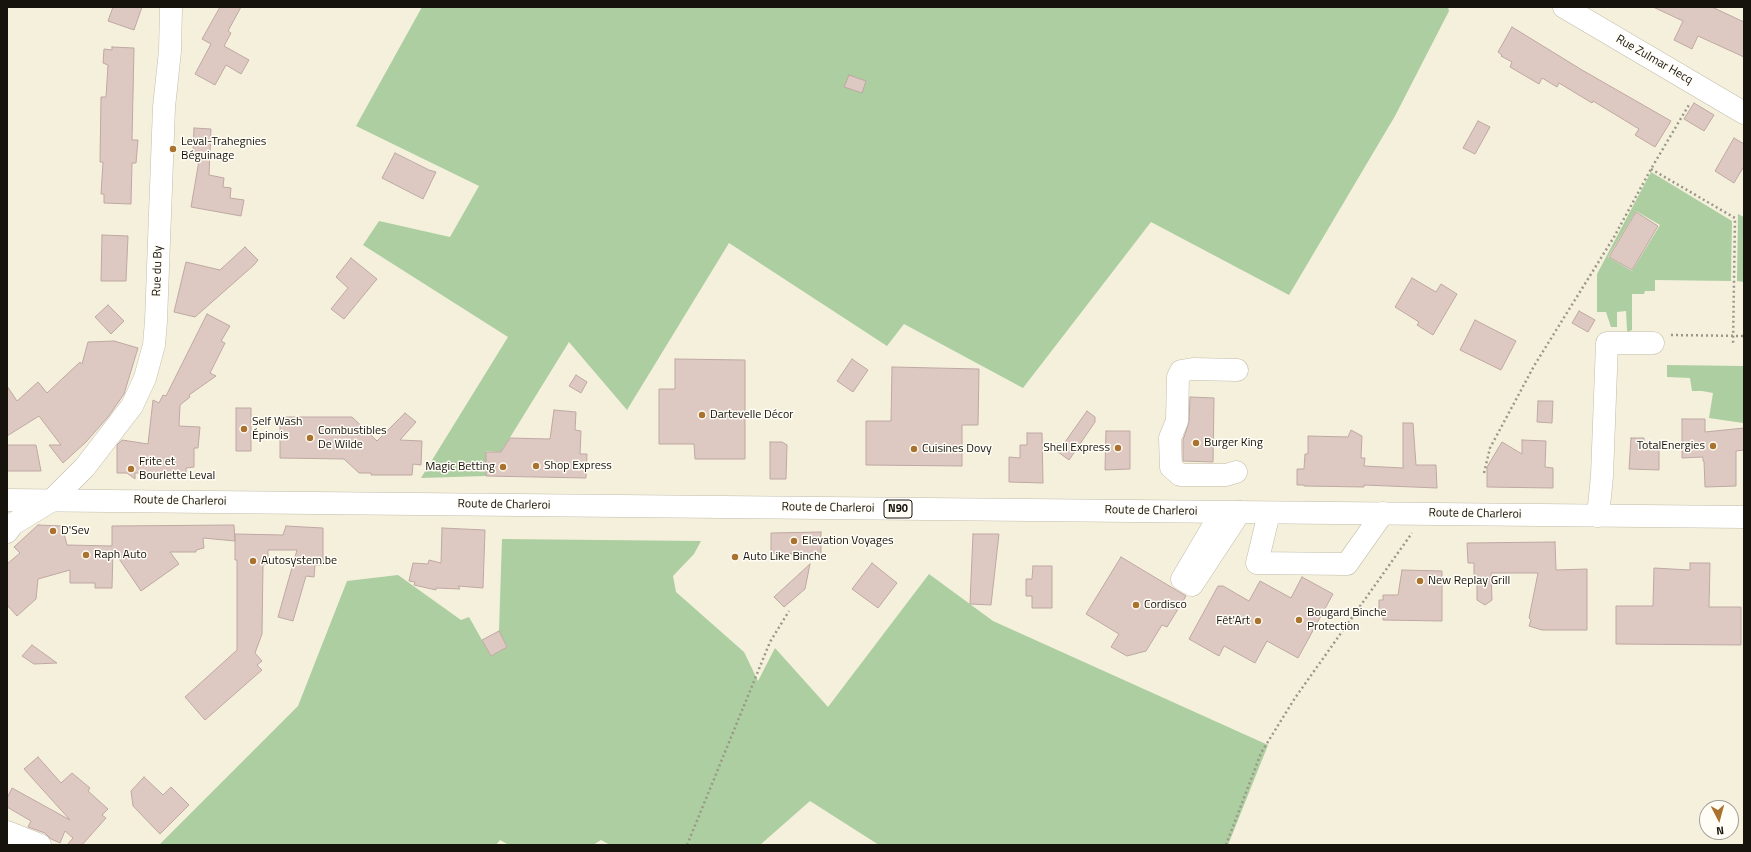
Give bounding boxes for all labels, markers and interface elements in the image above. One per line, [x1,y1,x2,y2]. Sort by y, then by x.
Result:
street label: Rue Zulmar Hecq [1613,32,1695,88]
place label: Leval-Trahegnies Béguinage [181,135,266,163]
marker: Leval-Trahegnies Béguinage [168,144,178,154]
street label: Rue du By [150,245,166,297]
place label: Dartevelle Décor [710,408,793,422]
marker: Dartevelle Décor [697,410,707,420]
place label: Self Wash Épinois [252,415,302,443]
marker: Self Wash Épinois [239,424,249,434]
place label: Combustibles De Wilde [318,424,387,452]
marker: Combustibles De Wilde [305,433,315,443]
place label: Burger King [1204,436,1263,450]
marker: Burger King [1191,438,1201,448]
place label: TotalEnergies [1637,439,1705,453]
place label: Shell Express [1043,441,1110,455]
marker: TotalEnergies [1708,441,1718,451]
place label: Cuisines Dovy [922,442,992,456]
marker: Shell Express [1113,443,1123,453]
marker: Cuisines Dovy [909,444,919,454]
place label: Frite et Bourlette Leval [139,455,215,483]
place label: Shop Express [544,459,612,473]
place label: Magic Betting [425,460,495,474]
marker: Shop Express [531,461,541,471]
marker: Magic Betting [498,462,508,472]
marker: Frite et Bourlette Leval [126,464,136,474]
street label: Route de Charleroi [133,493,227,509]
street label: Route de Charleroi [457,497,551,513]
street label: Route de Charleroi [781,500,875,516]
road number: N90 [884,500,912,518]
street label: Route de Charleroi [1104,503,1198,519]
street label: Route de Charleroi [1428,506,1522,522]
place label: D'Sev [61,524,89,538]
marker: D'Sev [48,526,58,536]
place label: Elevation Voyages [802,534,894,548]
marker: Elevation Voyages [789,536,799,546]
place label: Raph Auto [94,548,147,562]
marker: Raph Auto [81,550,91,560]
place label: Auto Like Binche [743,550,827,564]
marker: Auto Like Binche [730,552,740,562]
place label: Autosystem.be [261,554,337,568]
marker: Autosystem.be [248,556,258,566]
place label: New Replay Grill [1428,574,1510,588]
marker: New Replay Grill [1415,576,1425,586]
place label: Cordisco [1144,598,1187,612]
marker: Cordisco [1131,600,1141,610]
place label: Bougard Binche Protection [1307,606,1386,634]
place label: Fêt'Art [1216,614,1250,628]
marker: Bougard Binche Protection [1294,615,1304,625]
marker: Fêt'Art [1253,616,1263,626]
north arrow [1699,800,1739,840]
text: N [1716,823,1725,839]

